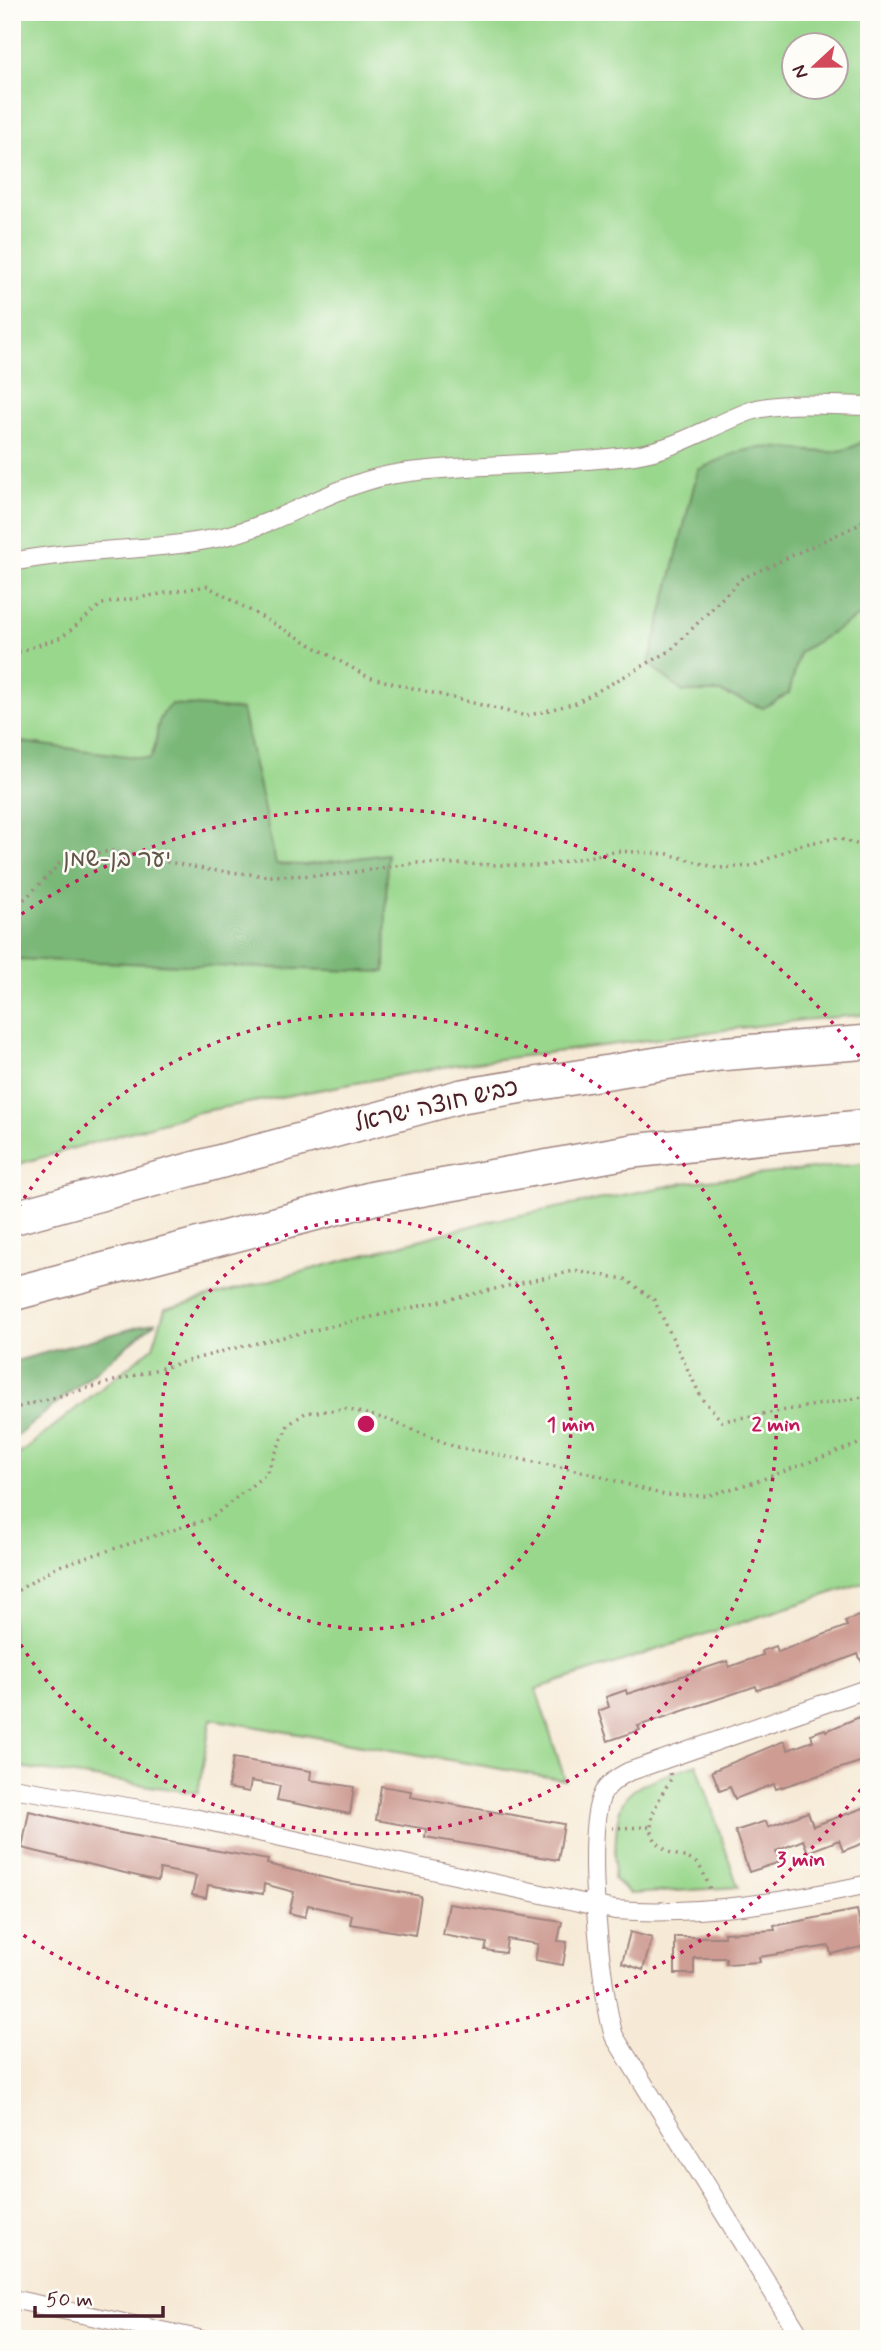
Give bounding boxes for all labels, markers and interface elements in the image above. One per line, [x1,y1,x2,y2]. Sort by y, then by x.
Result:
north arrow [780,32,850,102]
text: N [787,61,815,82]
park label: יער בן-שמן [63,844,171,875]
street label: כביש חוצה ישראל [351,1072,521,1140]
text: 1 min [547,1411,595,1439]
text: 2 min [751,1411,801,1439]
centre of rings [354,1412,378,1436]
text: 3 min [777,1846,825,1874]
scale bar [35,2274,163,2318]
text: 50 m [46,2286,93,2314]

